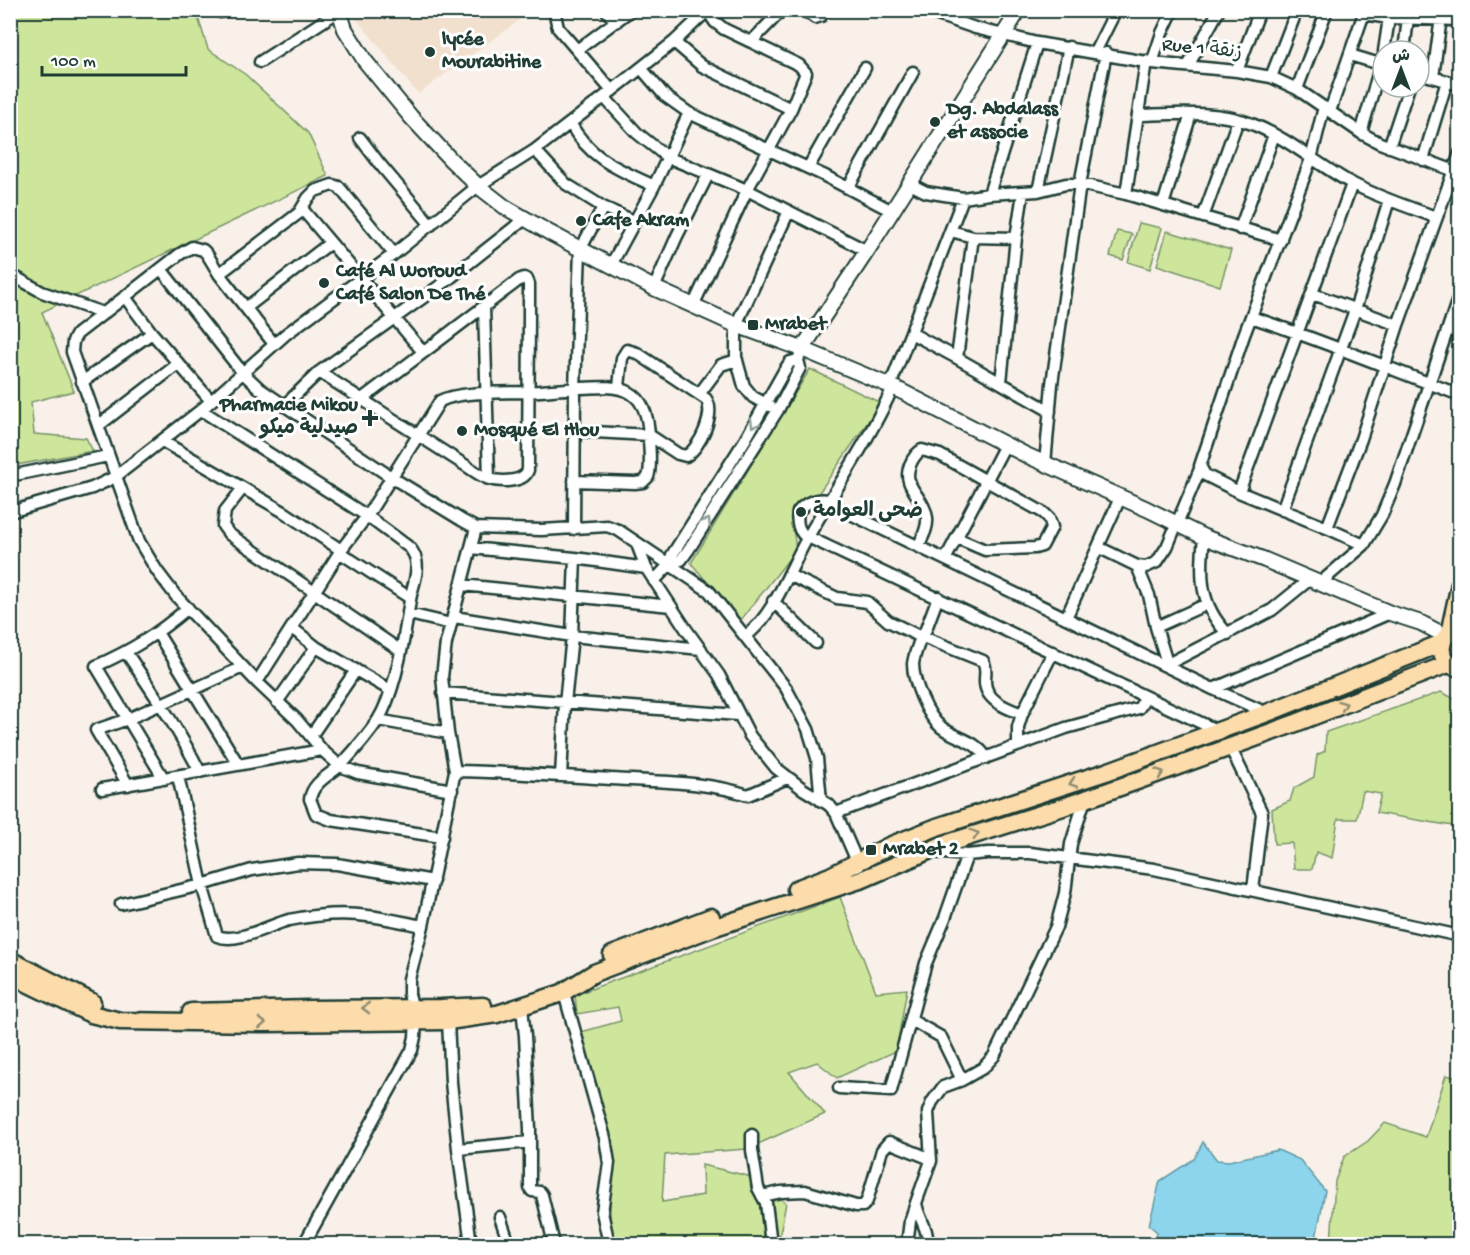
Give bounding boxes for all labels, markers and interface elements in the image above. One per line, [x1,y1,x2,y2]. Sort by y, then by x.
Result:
place label: lycée Mourabitine [441,29,542,75]
street label: Rue 1 زنقة [1161,34,1243,66]
scale bar [42,39,186,77]
north arrow [1371,39,1431,99]
marker: lycée Mourabitine [423,45,437,59]
text: ش [1392,48,1410,67]
text: 100 m [50,52,96,73]
place label: Dg. Abdalass et associe [945,99,1059,145]
marker: Dg. Abdalass et associe [928,115,942,129]
place label: Cafe Akram [592,210,690,233]
marker: Cafe Akram [574,214,588,228]
place label: Café Al Woroud Café Salon De Thé [335,261,486,307]
marker: Café Al Woroud Café Salon De Thé [317,276,331,290]
place label: Mrabet [765,314,828,337]
marker: Mrabet [746,318,760,332]
place label: Pharmacie Mikou صيدلية ميكو [219,395,359,441]
marker: Pharmacie Mikou صيدلية ميكو [363,411,377,425]
one-way arrow [750,418,762,428]
place label: Mosqué El Hlou [474,420,600,443]
marker: Mosqué El Hlou [455,424,469,438]
place label: ضحى العوامة [813,500,923,524]
marker: ضحى العوامة [794,505,808,519]
one-way arrow [699,518,711,528]
one-way arrow [1336,700,1347,712]
one-way arrow [1154,767,1165,780]
one-way arrow [1068,776,1079,788]
one-way arrow [969,828,980,841]
place label: Mrabet 2 [883,839,959,862]
marker: Mrabet 2 [864,843,878,857]
one-way arrow [361,1002,370,1014]
one-way arrow [258,1017,267,1029]

